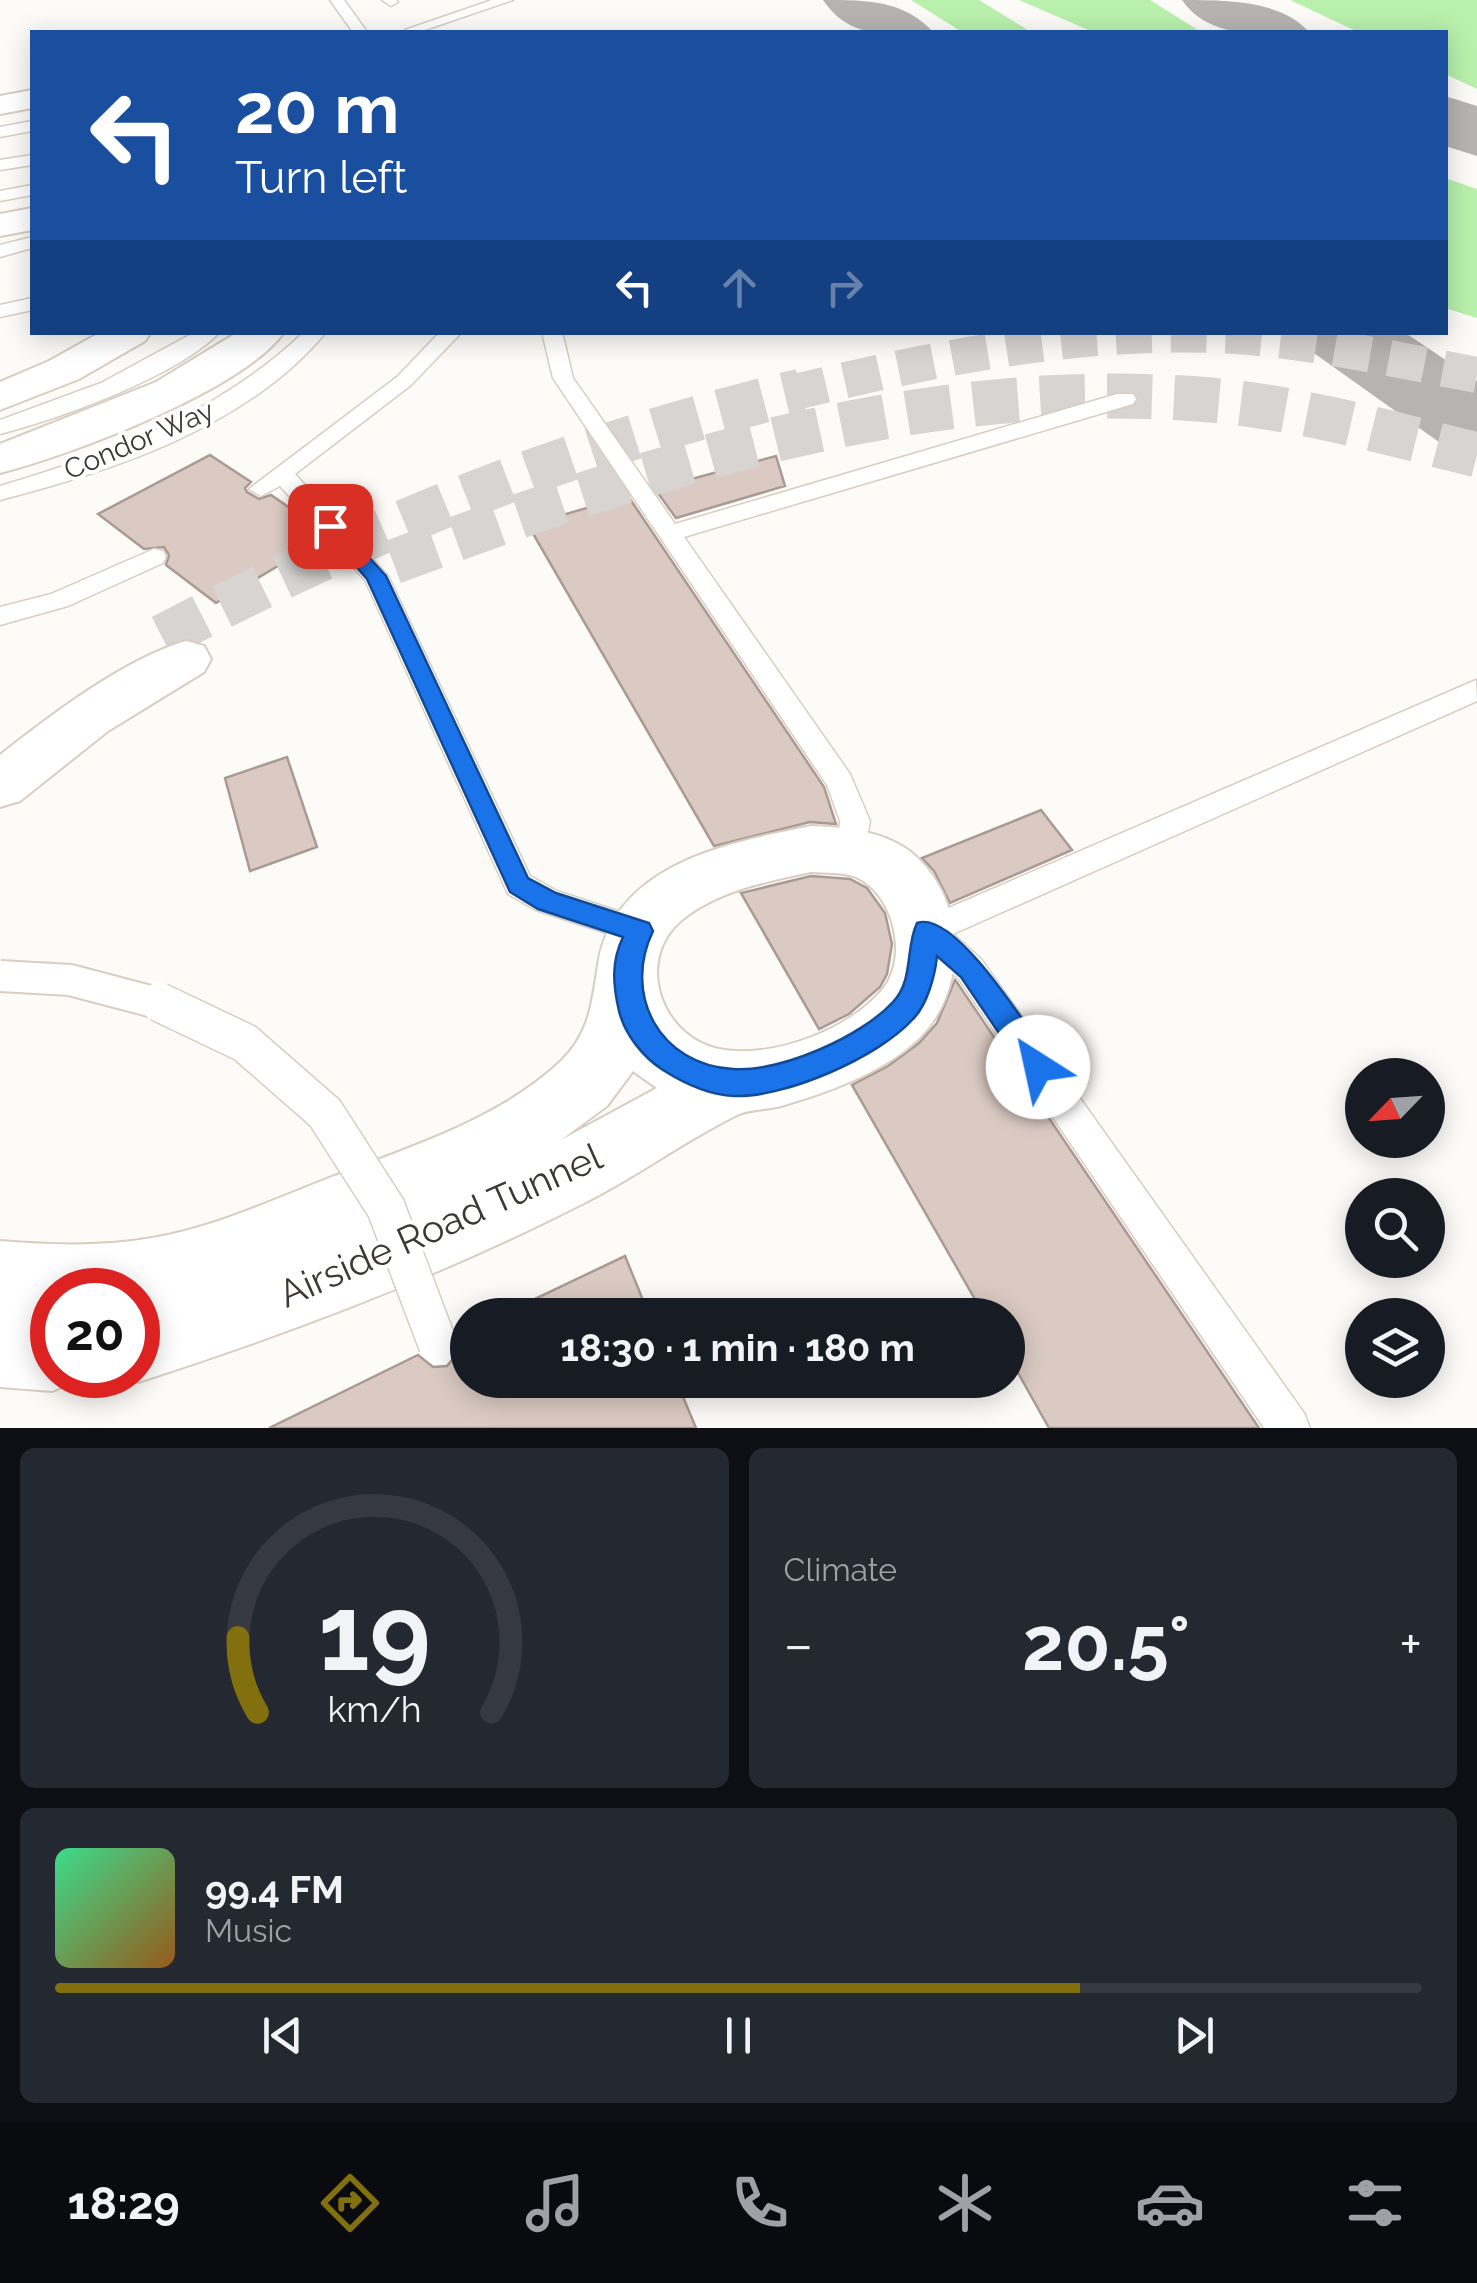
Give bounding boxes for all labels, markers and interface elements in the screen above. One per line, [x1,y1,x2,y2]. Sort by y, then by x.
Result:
text: 20 m [235,67,399,149]
icon: left [70,70,200,200]
text: Turn left [235,151,407,204]
icon: left [607,260,662,315]
icon: ahead [712,260,767,315]
icon: right [817,260,872,315]
street label: Condor Way [59,394,219,486]
pin [288,484,373,569]
icon: arrive [303,499,358,554]
position arrow [986,1015,1090,1119]
north arrow [1345,1058,1445,1158]
map controls [1345,1058,1445,1398]
street label: Airside Road Tunnel [272,1133,609,1316]
button: search [1345,1178,1445,1278]
speed limit sign: 20 [30,1268,160,1398]
button: layers [1345,1298,1445,1398]
text: 18:30 · 1 min · 180 m [560,1325,915,1370]
text: Climate [784,1551,897,1588]
text: 19 [318,1572,431,1694]
text: 20.5° [1022,1599,1190,1688]
text: − [784,1612,813,1677]
text: + [1399,1612,1422,1677]
text: km/h [327,1688,421,1730]
text: 99.4 FM [205,1867,344,1912]
text: Music [205,1912,292,1949]
icon: previous [255,2008,310,2063]
icon: pause [711,2008,766,2063]
icon: next [1167,2008,1222,2063]
icon: directions [315,2168,385,2238]
icon: music [520,2168,590,2238]
icon: phone [725,2168,795,2238]
icon: climate [930,2168,1000,2238]
icon: car [1135,2168,1205,2238]
icon: filters [1340,2168,1410,2238]
text: 18:29 [67,2177,180,2230]

